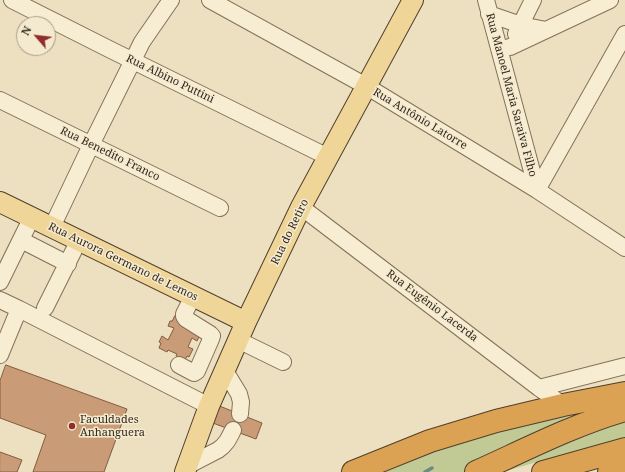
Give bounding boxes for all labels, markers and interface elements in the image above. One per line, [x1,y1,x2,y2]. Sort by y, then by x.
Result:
street label: Rua Manoel Maria Saraiva Filho [483,12,539,178]
north arrow [16,16,56,56]
text: N [17,23,35,38]
street label: Rua Albino Puttini [124,52,216,106]
street label: Rua Antônio Latorre [370,86,470,152]
street label: Rua Benedito Franco [58,124,162,184]
street label: Rua do Retiro [268,197,312,267]
street label: Rua Aurora Germano de Lemos [46,220,200,304]
street label: Rua Eugênio Lacerda [384,267,480,345]
place label: Faculdades Anhanguera [80,413,145,439]
marker: Faculdades Anhanguera [67,421,77,431]

